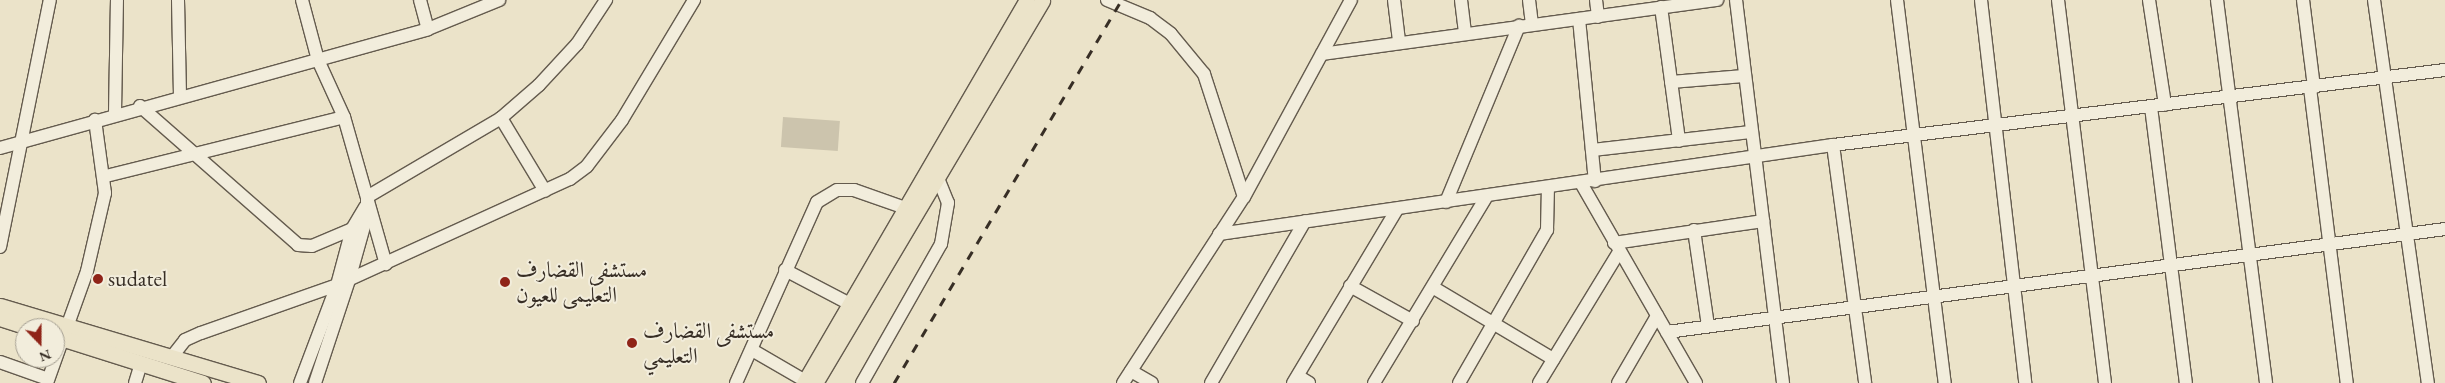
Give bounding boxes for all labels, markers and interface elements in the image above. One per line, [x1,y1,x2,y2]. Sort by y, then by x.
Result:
place label: مستشفى القضارف التعليمى للعيون [516,256,647,308]
place label: sudatel [108,266,167,292]
marker: sudatel [92,273,104,285]
marker: مستشفى القضارف التعليمى للعيون [498,275,512,289]
place label: مستشفى القضارف التعليمي [643,317,774,368]
north arrow [15,318,65,368]
marker: مستشفى القضارف التعليمي [625,336,639,350]
text: N [37,346,54,366]

